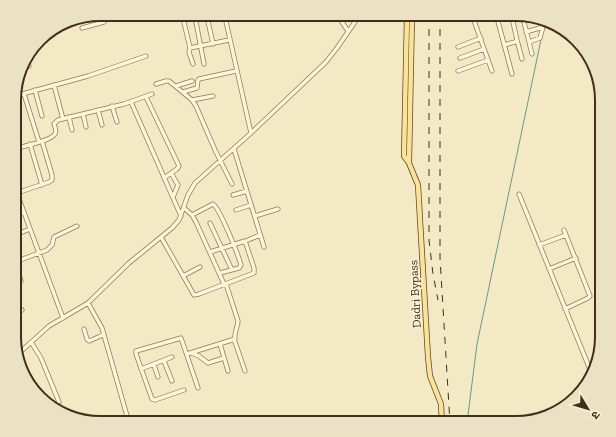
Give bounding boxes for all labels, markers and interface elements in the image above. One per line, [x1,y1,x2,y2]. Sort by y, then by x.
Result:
street label: Dadri Bypass [406,260,424,328]
north arrow [568,389,608,429]
text: उ [588,408,603,422]

